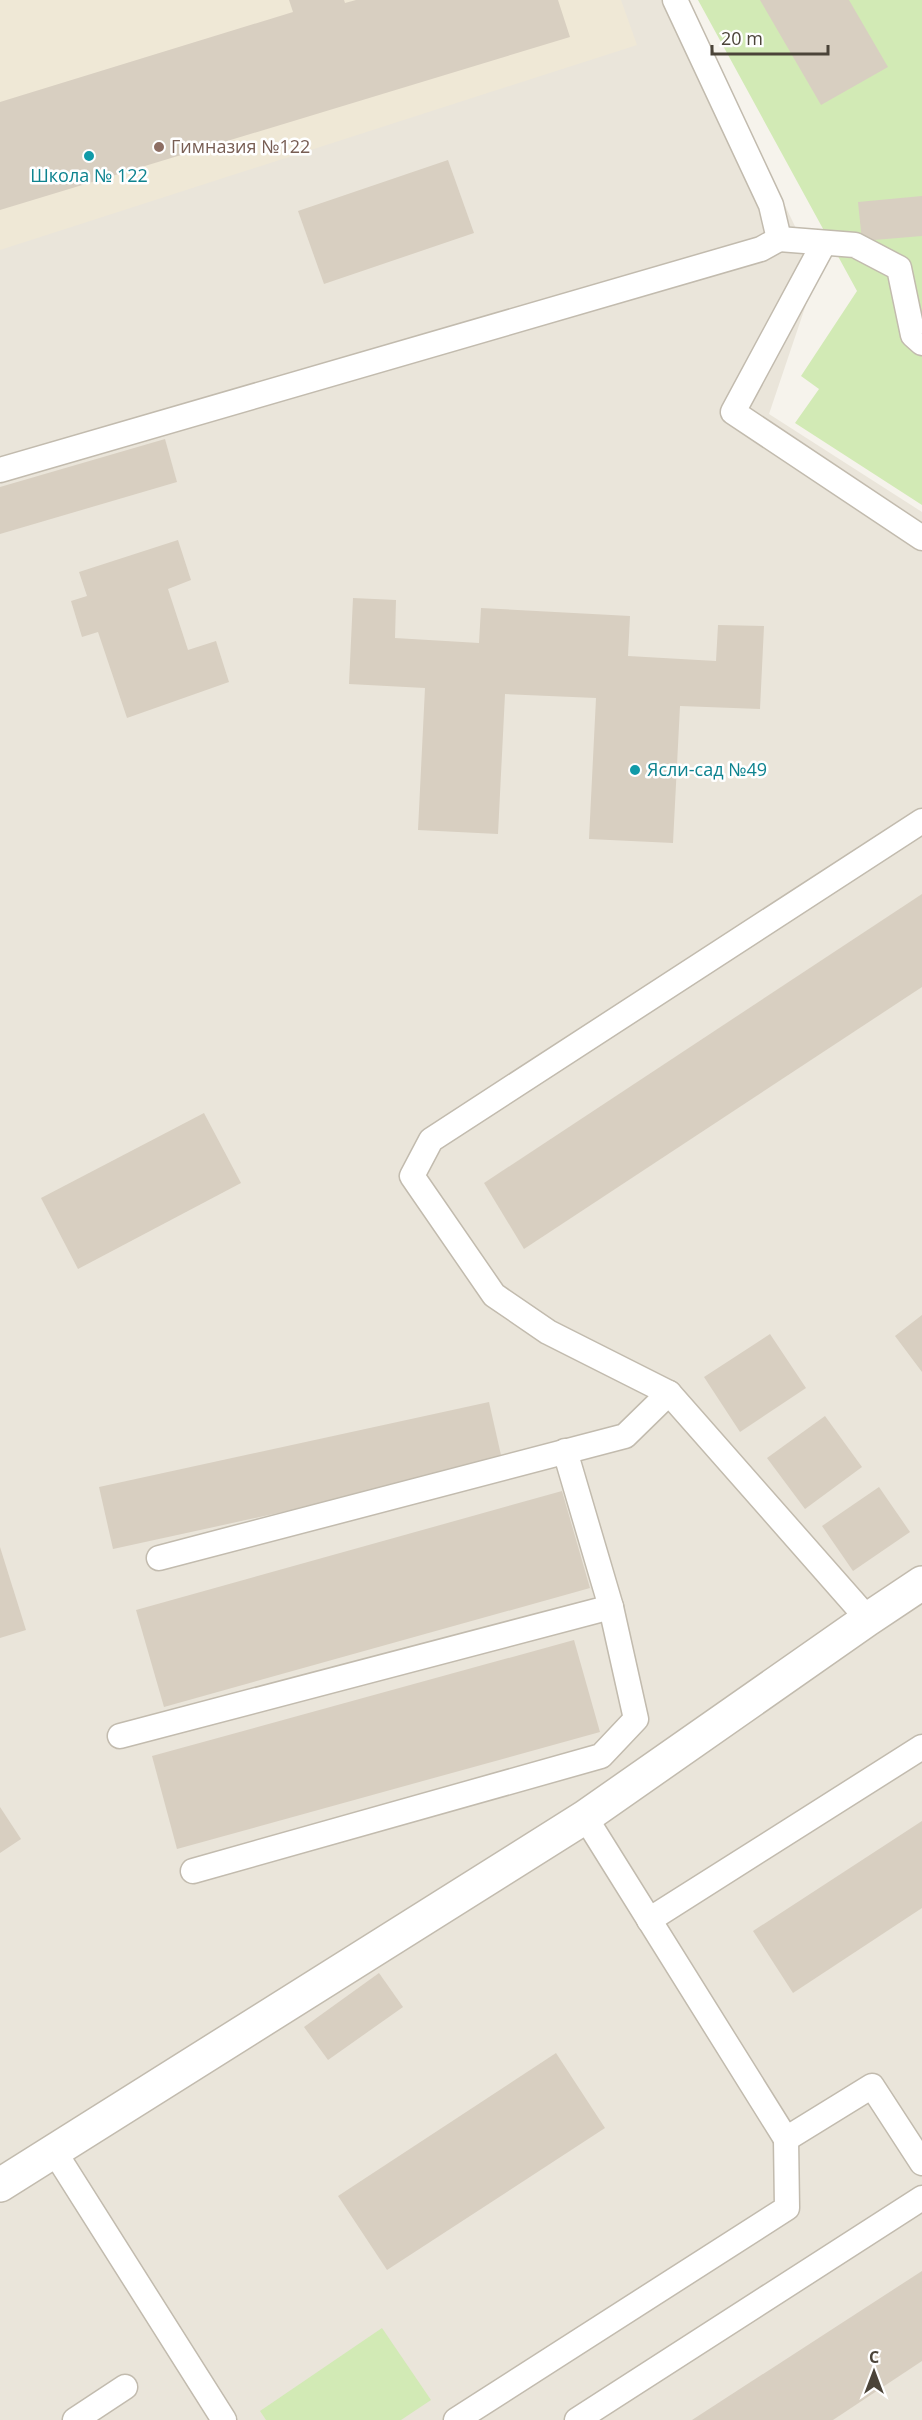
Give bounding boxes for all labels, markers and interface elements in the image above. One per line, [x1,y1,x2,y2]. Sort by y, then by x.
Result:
scale bar [712,18,828,56]
text: 20 m [721,26,763,50]
place label: Гимназия №122 [171,134,310,158]
marker: Гимназия №122 [152,140,166,154]
marker: Школа № 122 [82,149,96,163]
place label: Школа № 122 [30,163,148,187]
place label: Ясли-сад №49 [647,757,767,781]
marker: Ясли-сад №49 [628,763,642,777]
north arrow [844,2342,904,2402]
text: С [869,2346,879,2368]

